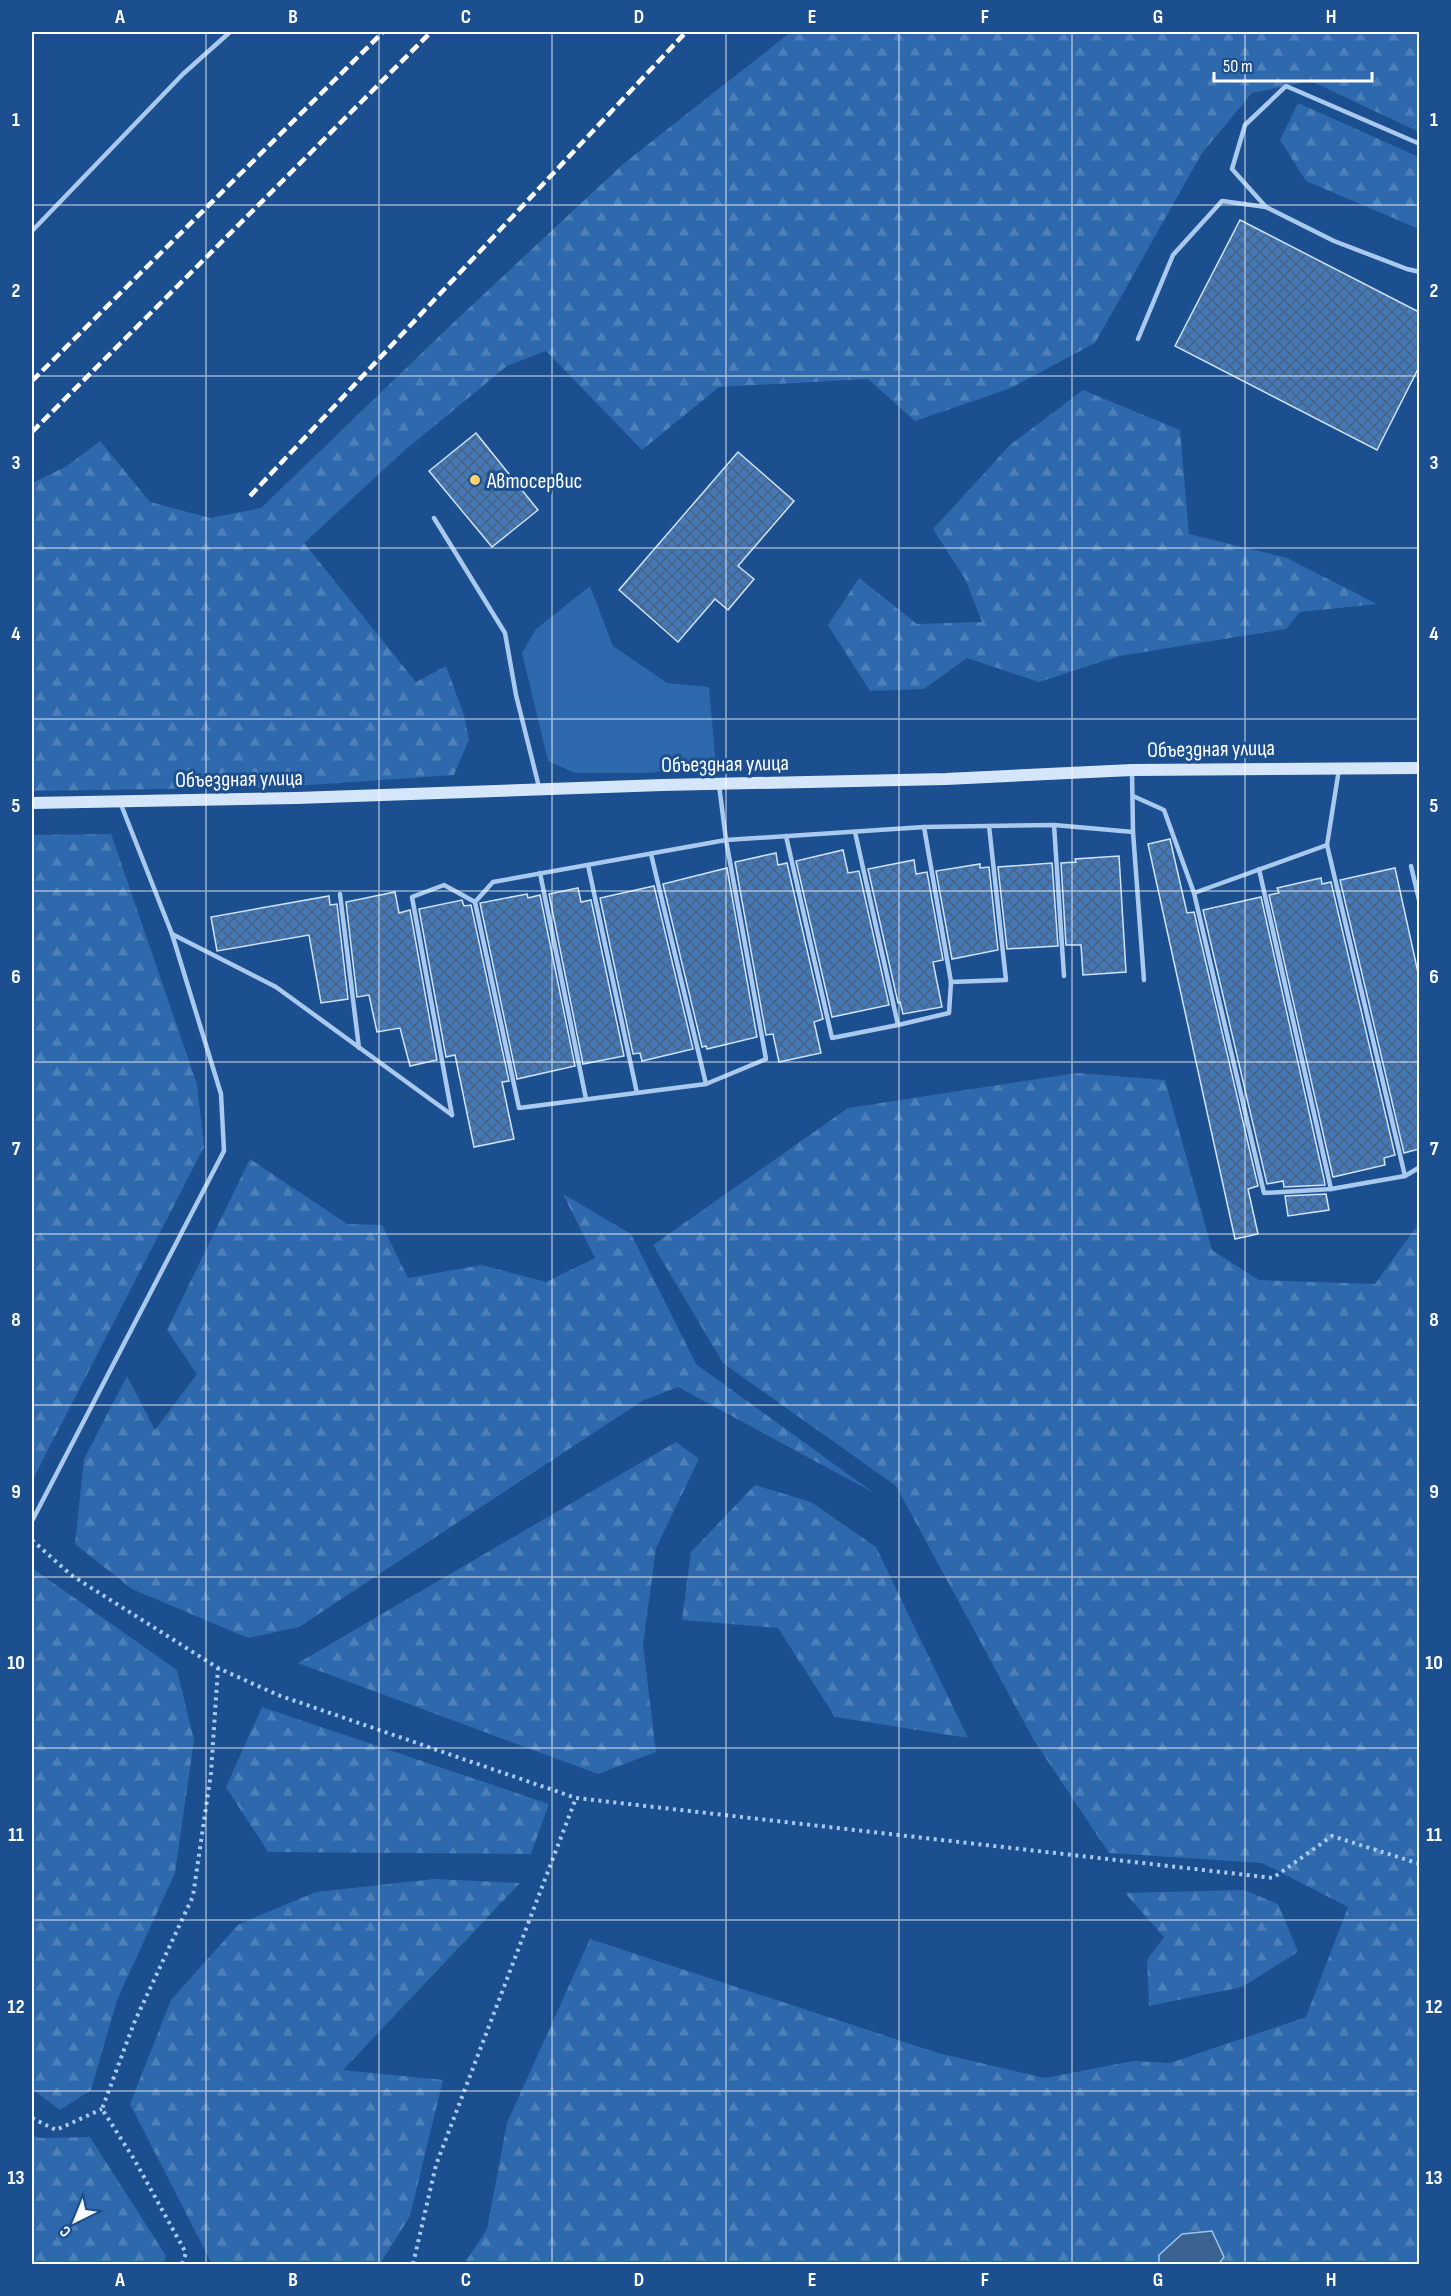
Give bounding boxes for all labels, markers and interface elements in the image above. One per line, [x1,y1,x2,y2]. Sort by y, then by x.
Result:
text: A [114,5,125,29]
text: B [288,5,298,29]
text: C [461,5,471,29]
text: D [634,5,644,29]
text: E [808,5,816,29]
text: F [981,5,989,29]
text: G [1153,5,1163,29]
text: H [1326,5,1336,29]
scale bar [1214,45,1372,83]
text: 50 m [1223,56,1253,77]
text: 1 [12,108,20,132]
text: 1 [1430,108,1438,132]
text: 2 [12,279,20,303]
text: 2 [1430,279,1438,303]
text: 3 [12,451,21,475]
text: 3 [1430,451,1439,475]
place label: Автосервис [486,468,582,495]
marker: Автосервис [468,473,482,487]
text: 4 [11,622,21,646]
text: 4 [1429,622,1439,646]
street label: Объездная улица [1147,735,1275,764]
street label: Объездная улица [661,750,789,779]
street label: Объездная улица [175,765,303,794]
text: 5 [12,794,21,818]
text: 5 [1430,794,1439,818]
text: 6 [11,965,21,989]
text: 6 [1429,965,1439,989]
text: 7 [12,1137,21,1161]
text: 7 [1430,1137,1439,1161]
text: 8 [11,1308,21,1332]
text: 8 [1429,1308,1439,1332]
text: 9 [11,1480,21,1504]
text: 9 [1429,1480,1439,1504]
text: 10 [7,1651,25,1675]
text: 10 [1425,1651,1443,1675]
text: 11 [8,1823,24,1847]
text: 11 [1426,1823,1442,1847]
text: 12 [8,1995,24,2019]
text: 12 [1426,1995,1442,2019]
text: 13 [8,2166,24,2190]
text: 13 [1426,2166,1442,2190]
north arrow [45,2191,105,2251]
text: С [56,2221,75,2241]
text: A [114,2268,125,2292]
text: B [288,2268,298,2292]
text: C [461,2268,471,2292]
text: D [634,2268,644,2292]
text: E [808,2268,816,2292]
text: F [981,2268,989,2292]
text: G [1153,2268,1163,2292]
text: H [1326,2268,1336,2292]

